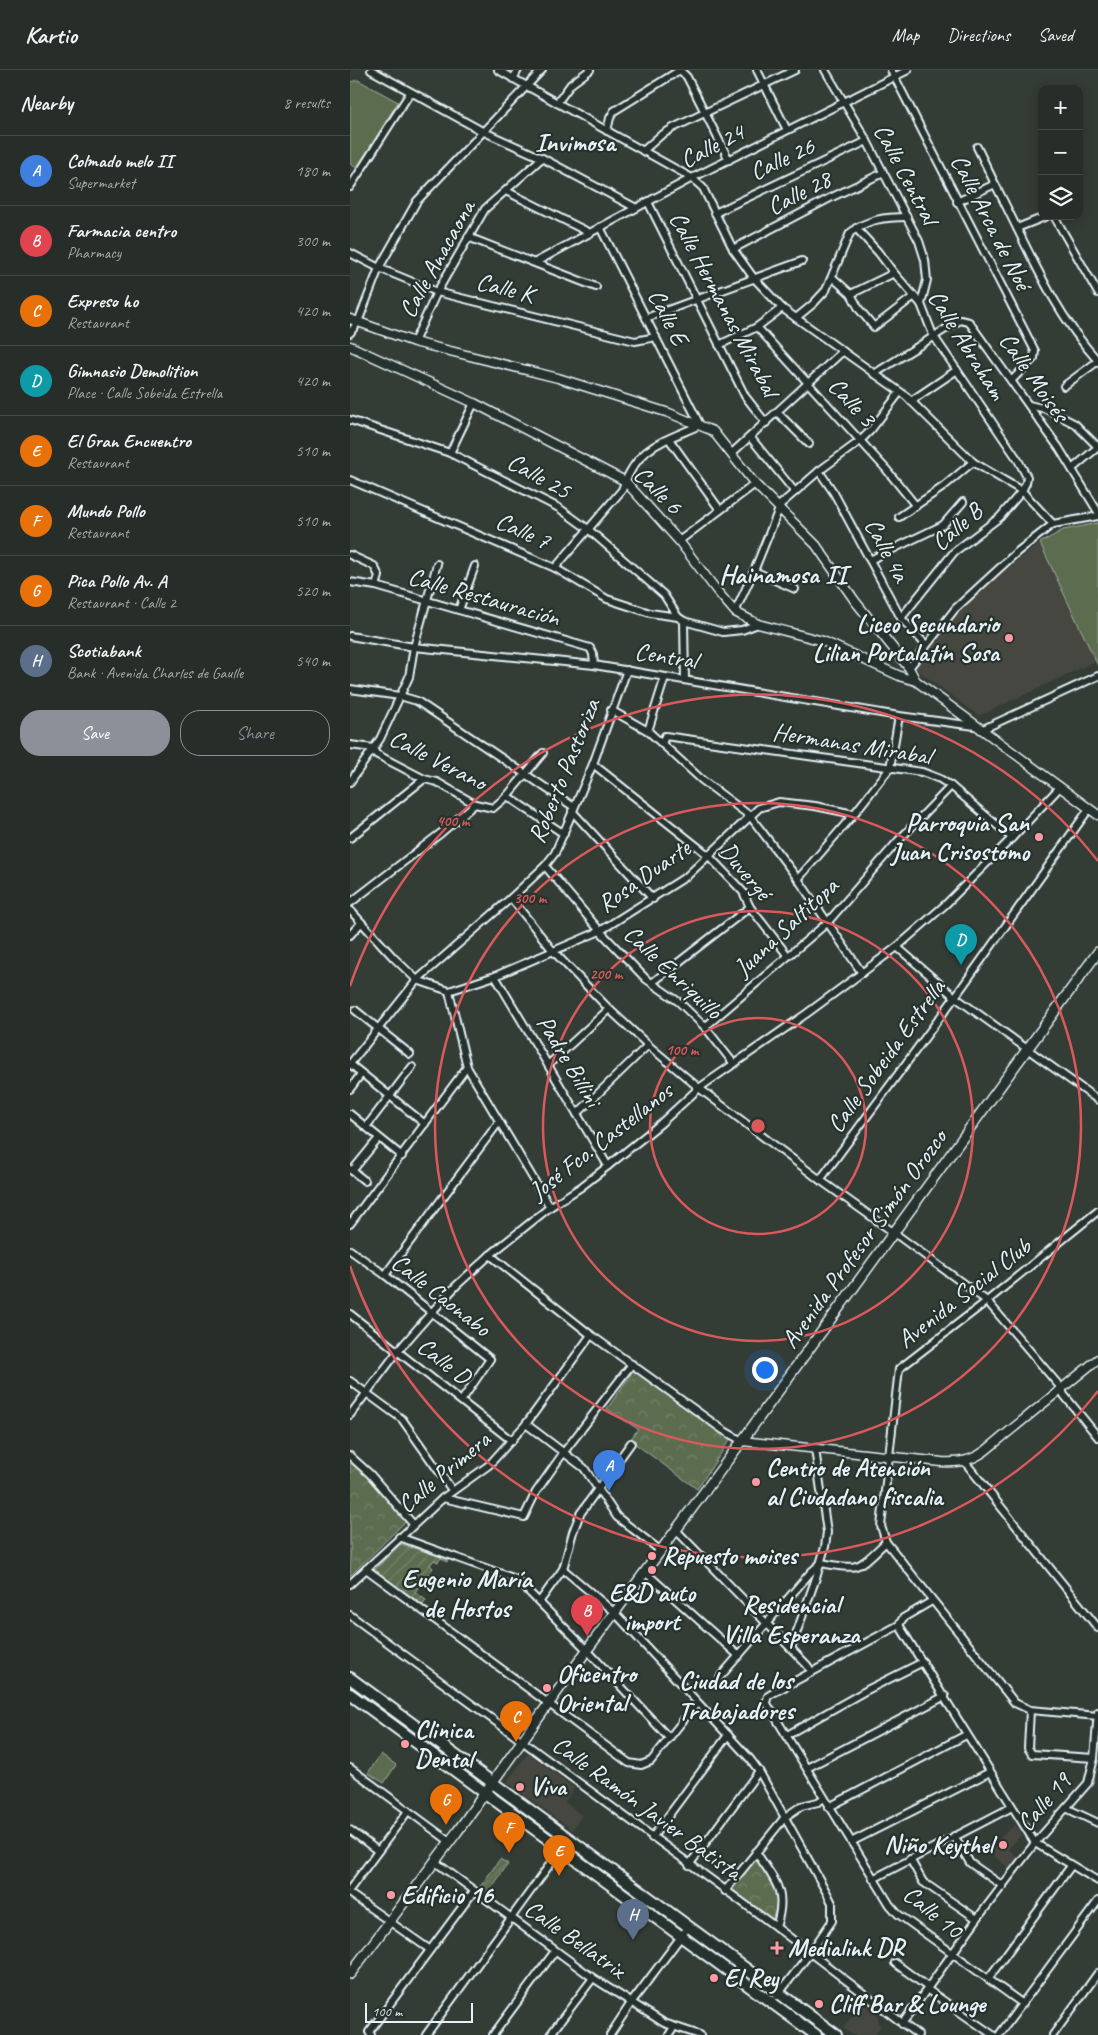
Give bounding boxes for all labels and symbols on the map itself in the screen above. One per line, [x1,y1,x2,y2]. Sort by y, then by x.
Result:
street label: Calle 24 [675,115,752,176]
street label: Calle Central [866,118,948,234]
district label: Invimosa [535,126,617,159]
street label: Calle 26 [744,130,820,188]
street label: Calle Arca de Noé [943,149,1041,299]
street label: Calle 28 [762,162,839,223]
street label: Calle Anacaona [392,192,484,323]
street label: Calle Hermanas Mirabal [662,206,788,406]
street label: Calle K [473,265,541,312]
street label: Calle E [640,284,697,353]
street label: Calle Abraham [920,284,1014,407]
street label: Calle Moisés [992,326,1078,430]
street label: Calle 3 [821,370,884,435]
street label: Calle 25 [502,446,578,507]
street label: Calle 6 [627,459,690,522]
street label: Calle B [925,494,991,558]
street label: Calle 7 [491,505,557,558]
street label: Calle 4a [857,513,918,589]
district label: Hainamosa II [719,558,852,591]
street label: Calle Restauración [404,560,564,634]
place label: Liceo Secundario Lilian Portalatín Sosa [813,608,1002,669]
marker: Liceo Secundario Lilian Portalatín Sosa [1003,632,1015,644]
street label: Central [633,635,704,677]
street label: Roberto Pastoriza [521,692,608,848]
street label: Hermanas Mirabal [771,716,938,773]
street label: Calle Verano [384,722,495,800]
place label: Parroquia San Juan Crisostomo [889,807,1031,868]
text: 400 m [437,812,471,831]
street label: Rosa Duarte [591,831,698,920]
marker: Parroquia San Juan Crisostomo [1033,831,1045,843]
street label: Duvergé [711,835,781,910]
street label: Juana Saltitopa [726,869,847,984]
text: 300 m [514,889,548,908]
street label: Calle Enriquillo [617,918,730,1027]
pin: D [945,924,977,965]
text: 200 m [590,965,624,984]
street label: Calle Sobeida Estrella [820,971,954,1139]
street label: Padre Billini [529,1009,610,1115]
text: 100 m [666,1041,700,1060]
street label: José Fco. Castellanos [522,1073,681,1208]
centre of rings [749,1117,767,1135]
street label: Avenida Profesor Simón Orozco [774,1121,956,1355]
street label: Avenida Social Club [890,1229,1039,1355]
street label: Calle Caonabo [385,1246,498,1344]
street label: Calle D [411,1330,479,1393]
your location [752,1357,778,1383]
street label: Calle Primera [391,1423,499,1520]
pin: A [593,1450,625,1491]
place label: Centro de Atención al Ciudadano fiscalia [766,1452,945,1513]
marker: Centro de Atención al Ciudadano fiscalia [750,1476,762,1488]
place label: Repuesto moises [662,1540,799,1572]
marker: Repuesto moises [646,1550,658,1562]
district label: Eugenio María de Hostos [402,1562,534,1625]
marker: E&D auto import [646,1564,658,1576]
place label: E&D auto import [609,1577,697,1638]
district label: Residencial Villa Esperanza [722,1588,862,1651]
pin: B [571,1595,603,1636]
place label: Oficentro Oriental [557,1658,639,1719]
district label: Ciudad de los Trabajadores [678,1664,797,1727]
marker: Oficentro Oriental [541,1682,553,1694]
pin: C [500,1701,532,1742]
place label: Clinica Dental [415,1714,477,1775]
street label: Calle Ramón Javier Batista [546,1728,750,1889]
marker: Clinica Dental [399,1738,411,1750]
street label: Calle 19 [1010,1765,1079,1838]
place label: Viva [530,1771,568,1803]
marker: Viva [514,1781,526,1793]
pin: G [430,1784,462,1825]
pin: F [493,1812,525,1853]
place label: Niño Keythel [884,1829,998,1861]
pin: E [543,1835,575,1876]
marker: Niño Keythel [997,1839,1009,1851]
street label: Calle 10 [897,1878,971,1947]
place label: Edificio 16 [401,1879,495,1911]
marker: Edificio 16 [385,1889,397,1901]
street label: Calle Bellatrix [518,1893,634,1987]
pin: H [617,1899,649,1940]
place label: Medialink DR [788,1932,907,1964]
marker: Medialink DR [770,1941,784,1955]
place label: El Rey [724,1962,781,1994]
marker: El Rey [708,1972,720,1984]
place label: Cliff Bar & Lounge [829,1988,987,2020]
marker: Cliff Bar & Lounge [813,1998,825,2010]
scale bar [365,2000,472,2023]

